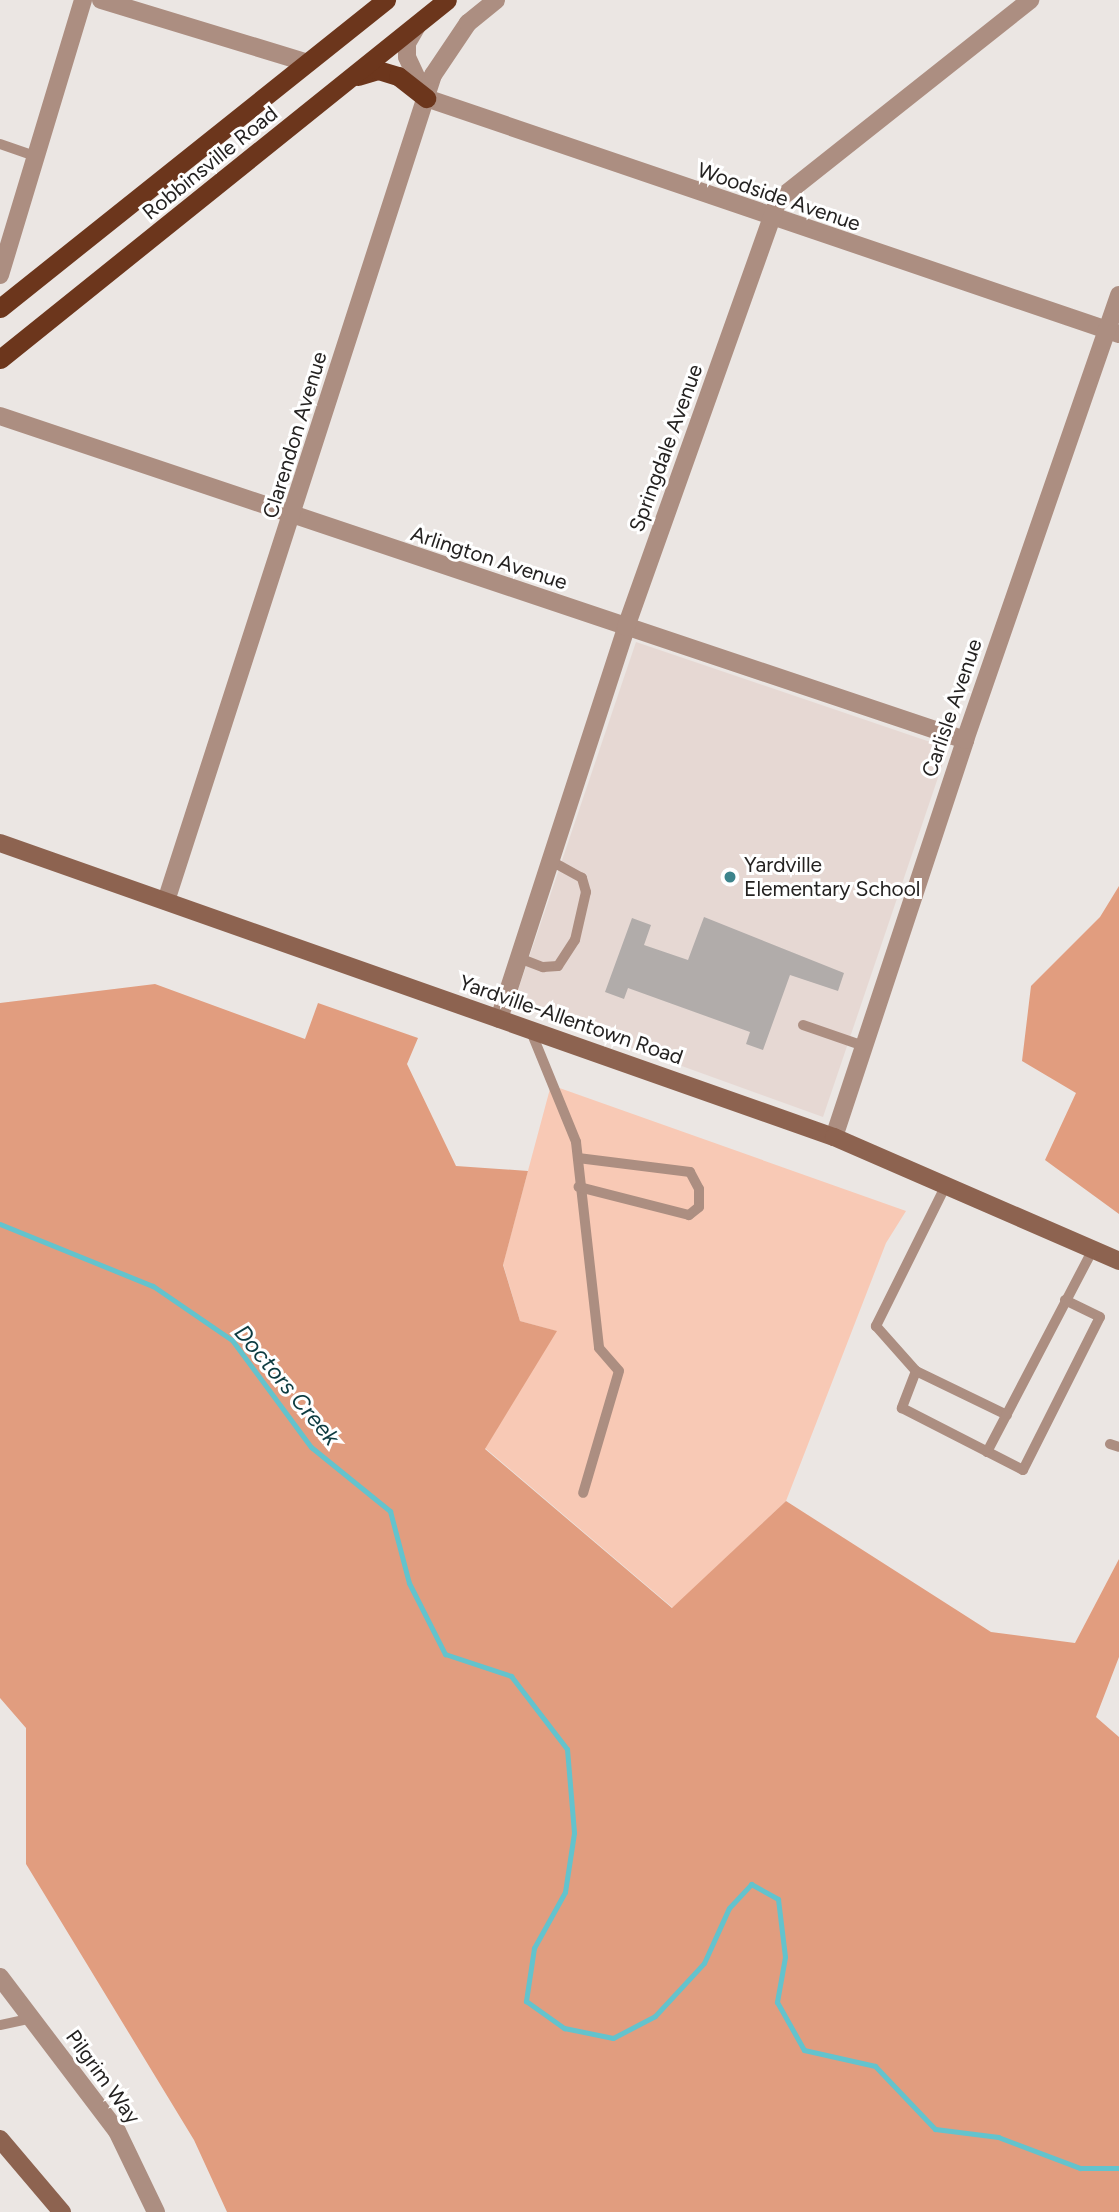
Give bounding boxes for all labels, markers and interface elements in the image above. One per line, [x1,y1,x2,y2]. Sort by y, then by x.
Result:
street label: Robbinsville Road [137,101,283,225]
street label: Woodside Avenue [694,157,864,237]
street label: Clarendon Avenue [258,349,332,521]
street label: Springdale Avenue [624,361,708,535]
street label: Arlington Avenue [408,521,570,595]
street label: Carlisle Avenue [917,636,987,780]
place label: Yardville Elementary School [744,852,920,902]
marker: Yardville Elementary School [722,869,738,885]
street label: Yardville-Allentown Road [456,970,686,1070]
water label: Doctors Creek [229,1319,345,1451]
street label: Pilgrim Way [61,2025,145,2129]

